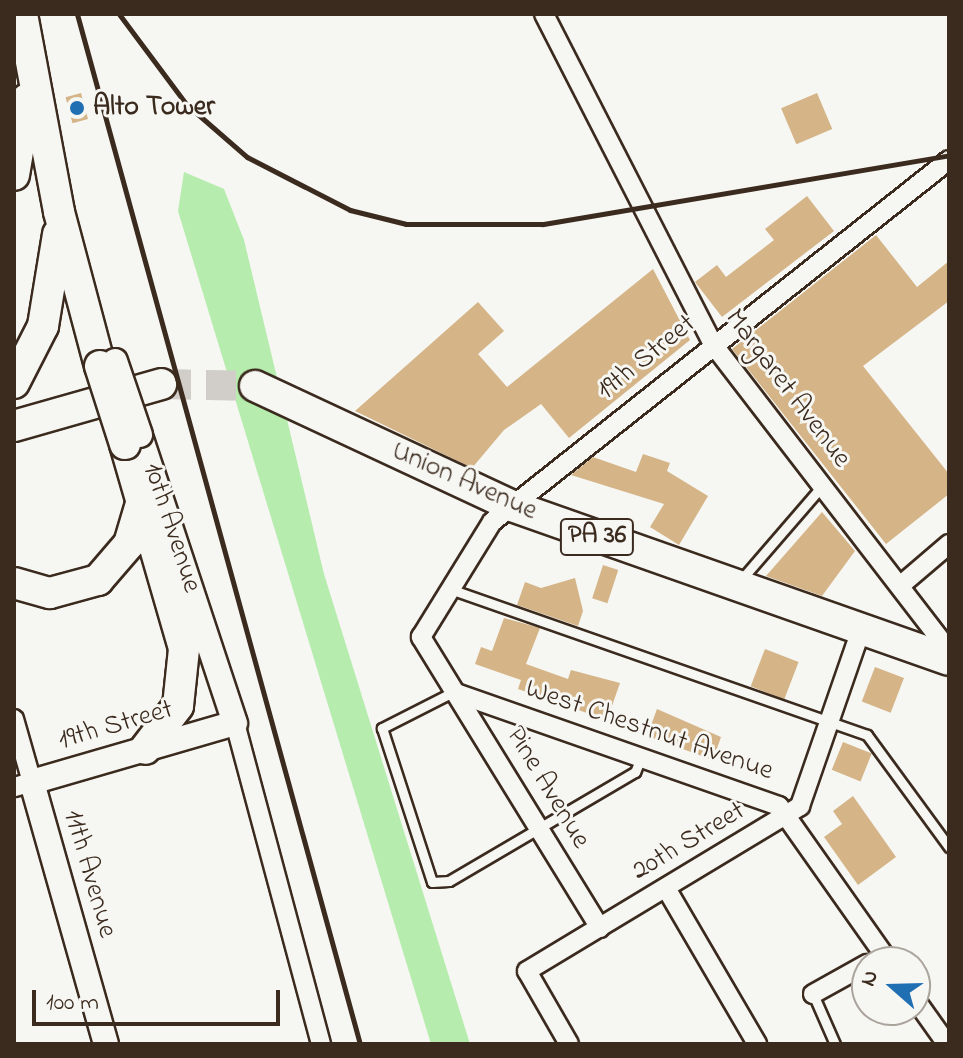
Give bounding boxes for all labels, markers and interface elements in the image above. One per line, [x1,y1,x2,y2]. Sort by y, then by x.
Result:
place label: Alto Tower [93,91,215,125]
marker: Alto Tower [68,99,86,117]
street label: Margaret Avenue [716,303,858,475]
street label: 19th Street [591,308,703,408]
street label: Union Avenue [386,435,542,529]
street label: 10th Avenue [134,459,208,597]
road number: PA 36 [559,515,635,559]
street label: West Chestnut Avenue [521,673,777,789]
street label: 19th Street [55,694,177,758]
street label: Pine Avenue [497,721,597,855]
street label: 20th Street [626,795,752,889]
street label: 11th Avenue [55,806,123,942]
north arrow [851,946,931,1026]
text: N [853,966,888,991]
scale bar [36,974,284,1024]
text: 100 m [46,986,99,1021]

